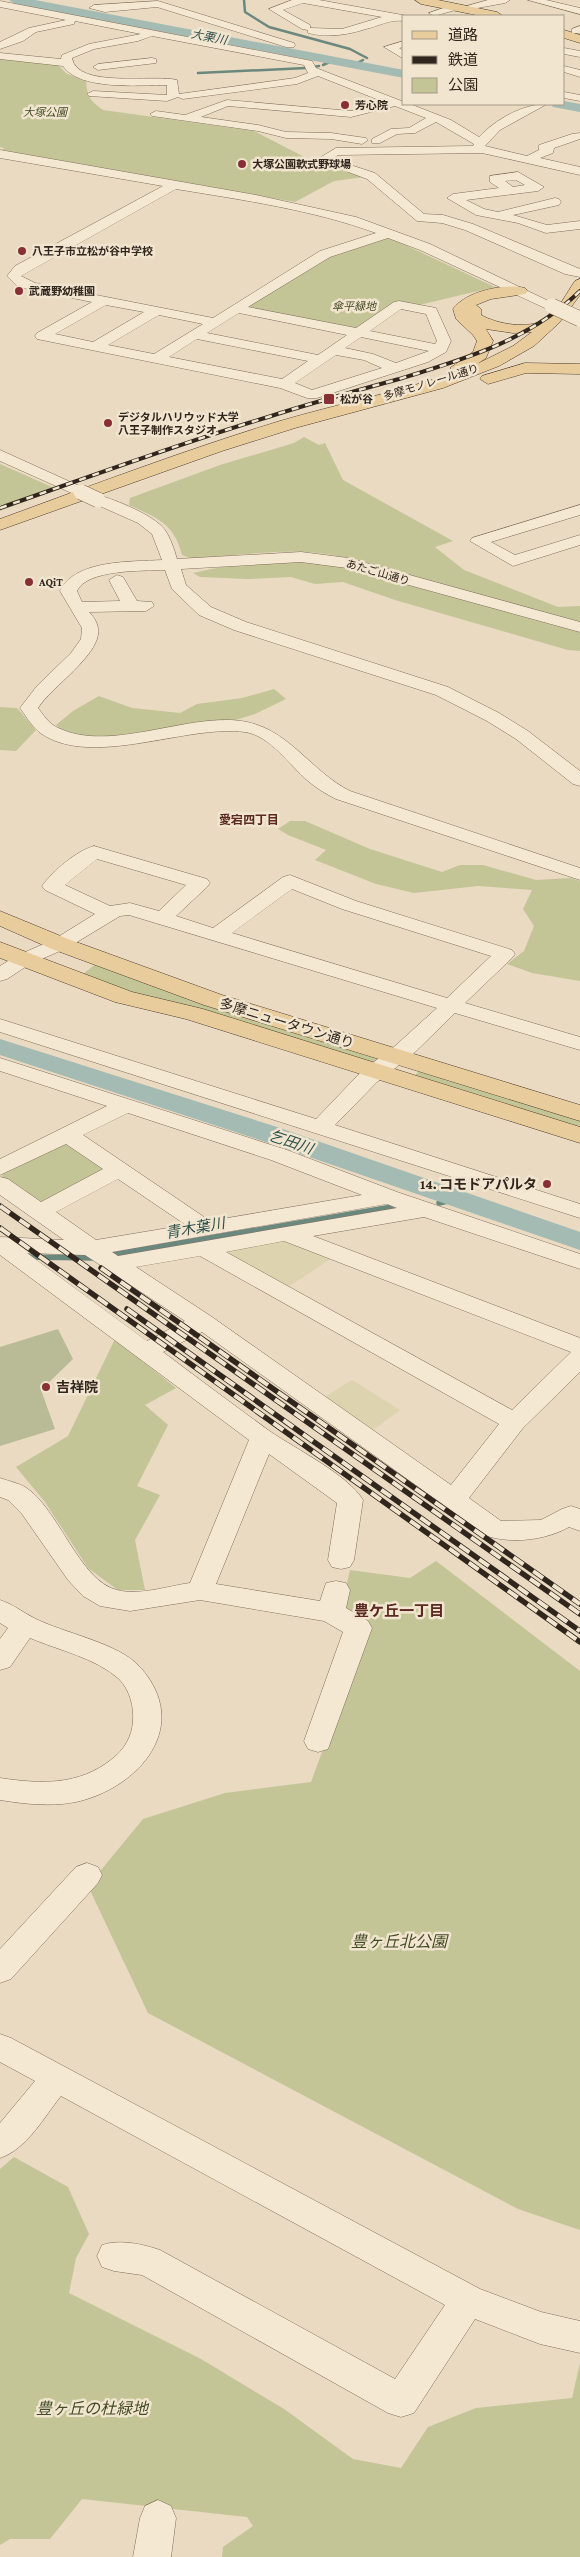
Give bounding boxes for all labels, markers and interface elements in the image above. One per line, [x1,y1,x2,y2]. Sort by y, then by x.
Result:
legend [402,15,565,105]
water label: 大栗川 [190,27,230,48]
text: 道路 [448,27,478,43]
text: 鉄道 [448,52,478,68]
text: 公園 [448,77,478,93]
marker: 芳心院 [339,99,351,111]
place label: 芳心院 [355,99,388,111]
park label: 大塚公園 [23,106,69,118]
marker: 大塚公園軟式野球場 [236,158,248,170]
place label: 大塚公園軟式野球場 [252,158,351,170]
marker: 八王子市立松が谷中学校 [16,245,28,257]
place label: 八王子市立松が谷中学校 [32,245,153,257]
marker: 武蔵野幼稚園 [13,285,25,297]
place label: 武蔵野幼稚園 [29,285,95,297]
park label: 傘平緑地 [332,300,377,312]
street label: 多摩モノレール通り [382,362,480,402]
marker: 松が谷 [322,392,336,406]
place label: 松が谷 [340,393,373,405]
place label: デジタルハリウッド大学 八王子制作スタジオ [118,411,239,436]
marker: デジタルハリウッド大学 八王子制作スタジオ [102,417,114,429]
street label: あたご山通り [345,557,411,587]
marker: AQiT [23,576,35,588]
place label: AQiT [38,576,63,588]
district label: 愛宕四丁目 [219,813,279,827]
street label: 多摩ニュータウン通り [218,995,356,1051]
water label: 乞田川 [267,1127,317,1158]
place label: 14. コモドアパルタ [420,1176,537,1192]
marker: 14. コモドアパルタ [541,1178,553,1190]
water label: 青木葉川 [164,1215,228,1241]
place label: 吉祥院 [56,1379,98,1395]
marker: 吉祥院 [40,1381,52,1393]
district label: 豊ケ丘一丁目 [354,1603,444,1619]
park label: 豊ヶ丘北公園 [351,1933,449,1950]
park label: 豊ヶ丘の杜緑地 [36,2400,150,2417]

